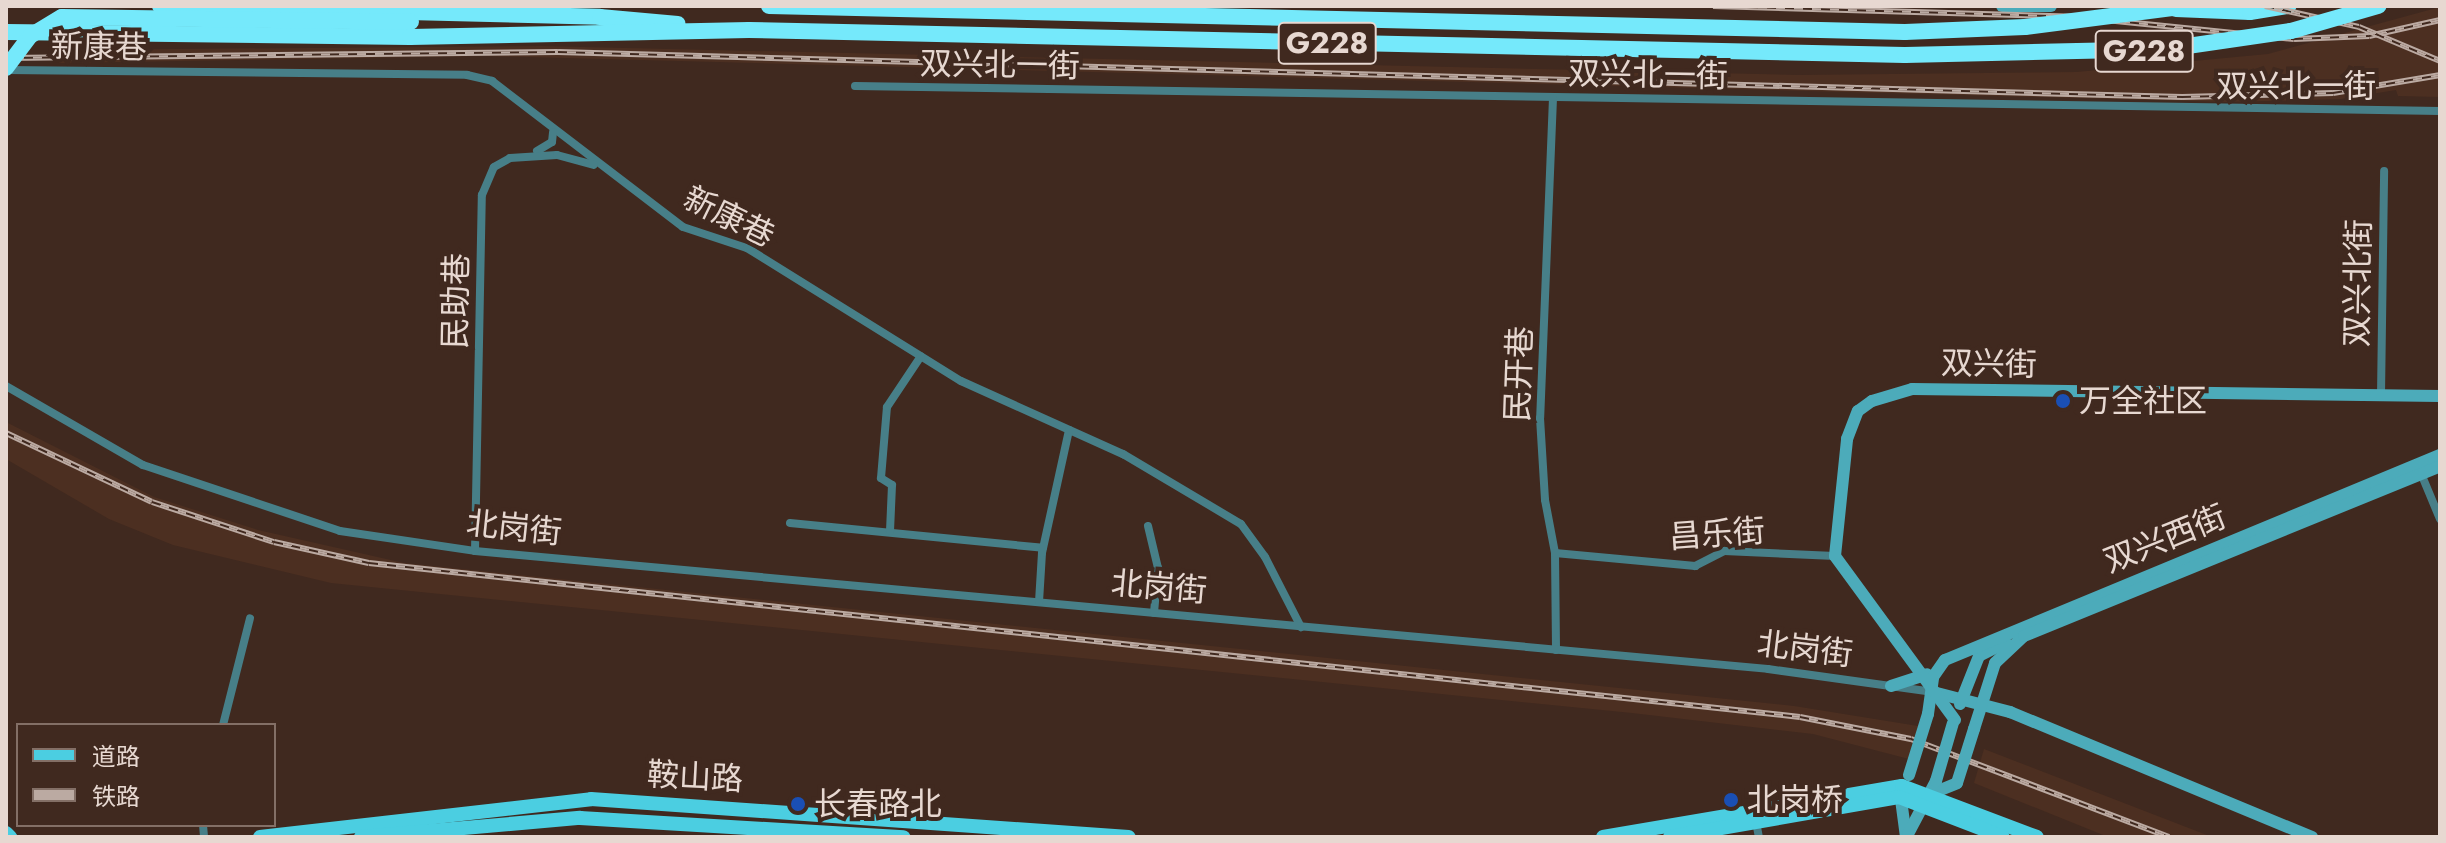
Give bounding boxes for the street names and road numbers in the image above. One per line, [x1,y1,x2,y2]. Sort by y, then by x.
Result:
road number: G228 [1277,17,1377,69]
road number: G228 [2094,25,2194,77]
street label: 新康巷 [51,27,147,67]
street label: 双兴北一街 [920,44,1080,86]
street label: 双兴北一街 [1568,54,1728,96]
street label: 双兴北一街 [2216,67,2376,105]
street label: 新康巷 [677,179,781,255]
street label: 双兴北街 [2338,219,2378,347]
street label: 民助巷 [436,253,476,349]
street label: 民开巷 [1498,325,1540,423]
street label: 双兴街 [1941,344,2037,384]
street label: 双兴西街 [2098,497,2232,581]
street label: 北岗街 [464,504,564,552]
street label: 昌乐街 [1668,511,1766,557]
street label: 北岗街 [1110,564,1208,610]
street label: 北岗街 [1755,624,1855,674]
street label: 鞍山路 [646,755,744,799]

